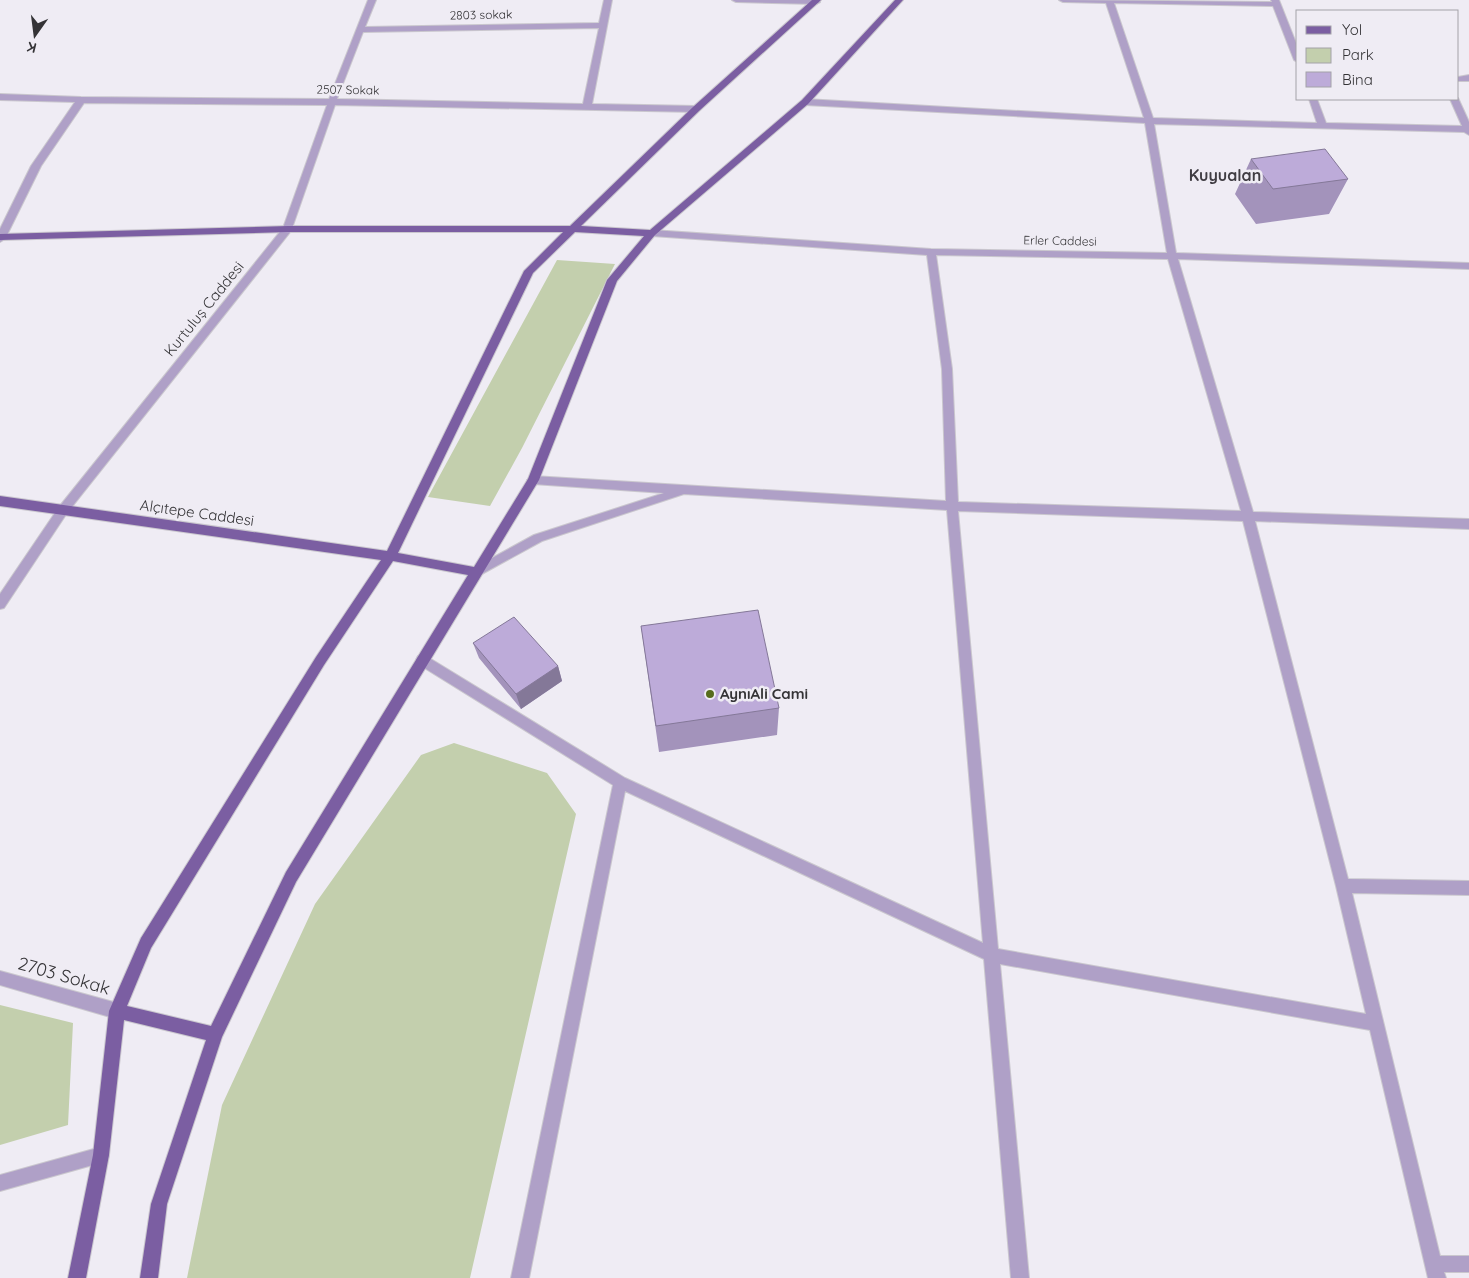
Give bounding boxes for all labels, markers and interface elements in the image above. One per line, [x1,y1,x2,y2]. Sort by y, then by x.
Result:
street label: 2803 sokak [449,6,513,23]
north arrow [10,10,60,60]
legend [1296,10,1459,100]
text: Yol [1342,20,1362,39]
text: K [25,38,38,57]
text: Park [1342,45,1374,64]
text: Bina [1342,70,1373,89]
street label: 2507 Sokak [316,81,380,98]
district label: Kuyualan [1189,165,1261,185]
street label: Erler Caddesi [1023,232,1097,249]
street label: Kurtuluş Caddesi [160,257,248,360]
street label: Alçıtepe Caddesi [139,495,255,530]
place label: AynıAli Cami [720,684,808,703]
marker: AynıAli Cami [704,688,716,700]
street label: 2703 Sokak [15,951,113,1000]

